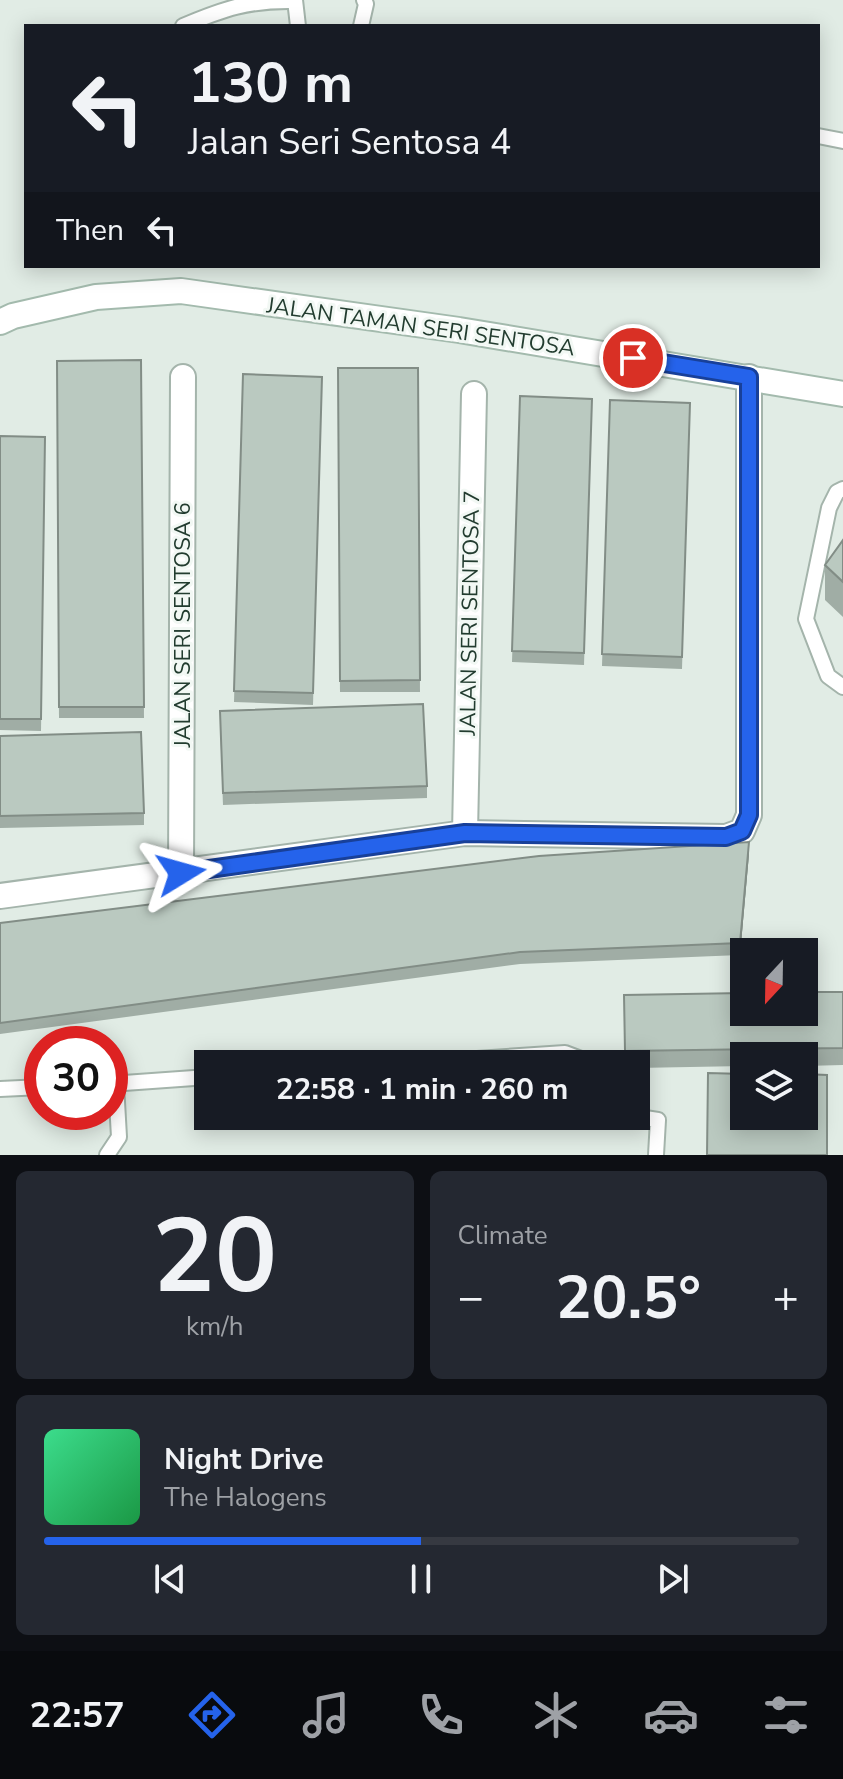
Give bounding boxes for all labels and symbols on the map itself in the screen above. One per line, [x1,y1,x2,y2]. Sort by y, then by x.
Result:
street label: JALAN TAMAN SERI SENTOSA [264,290,577,363]
pin [599,324,667,392]
street label: JALAN SERI SENTOSA 7 [453,490,487,737]
street label: JALAN SERI SENTOSA 6 [168,502,198,749]
position arrow [139,831,223,915]
north arrow [730,938,818,1026]
speed limit sign: 30 [24,1026,128,1130]

